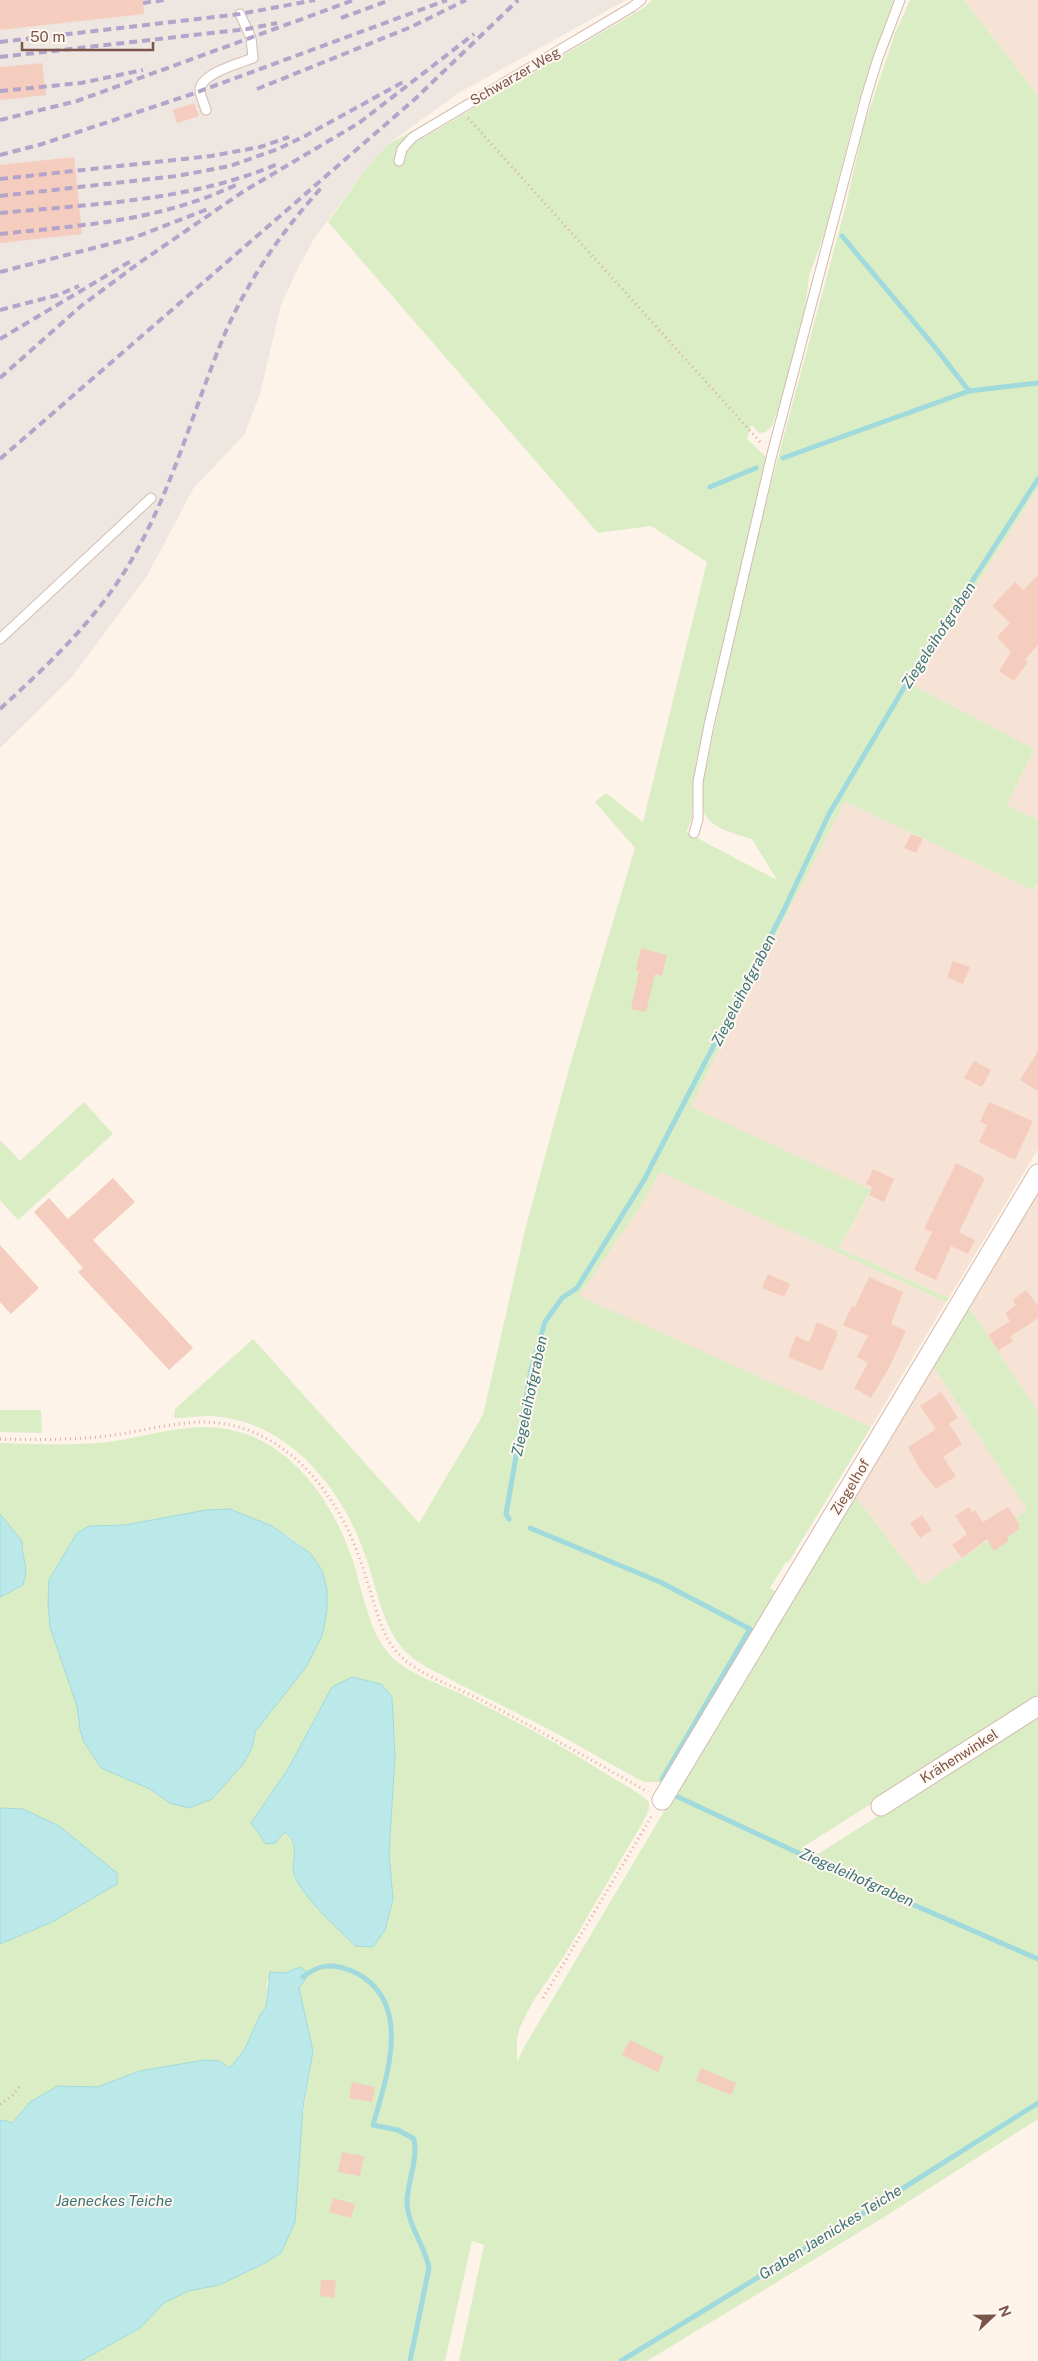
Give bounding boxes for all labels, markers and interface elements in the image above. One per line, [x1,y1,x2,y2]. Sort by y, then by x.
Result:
scale bar [22,20,154,52]
text: 50 m [30,28,65,45]
street label: Schwarzer Weg [467,44,563,108]
water label: Ziegeleihofgraben [897,579,979,691]
water label: Ziegeleihofgraben [708,931,778,1049]
water label: Ziegeleihofgraben [508,1334,550,1458]
street label: Ziegelhof [827,1456,873,1518]
street label: Krähenwinkel [917,1726,1001,1786]
water label: Ziegeleihofgraben [797,1844,917,1910]
water label: Graben Jaenickes Teiche [756,2181,904,2283]
water label: Jaeneckes Teiche [56,2192,172,2209]
north arrow [968,2291,1018,2341]
text: N [996,2303,1015,2319]

